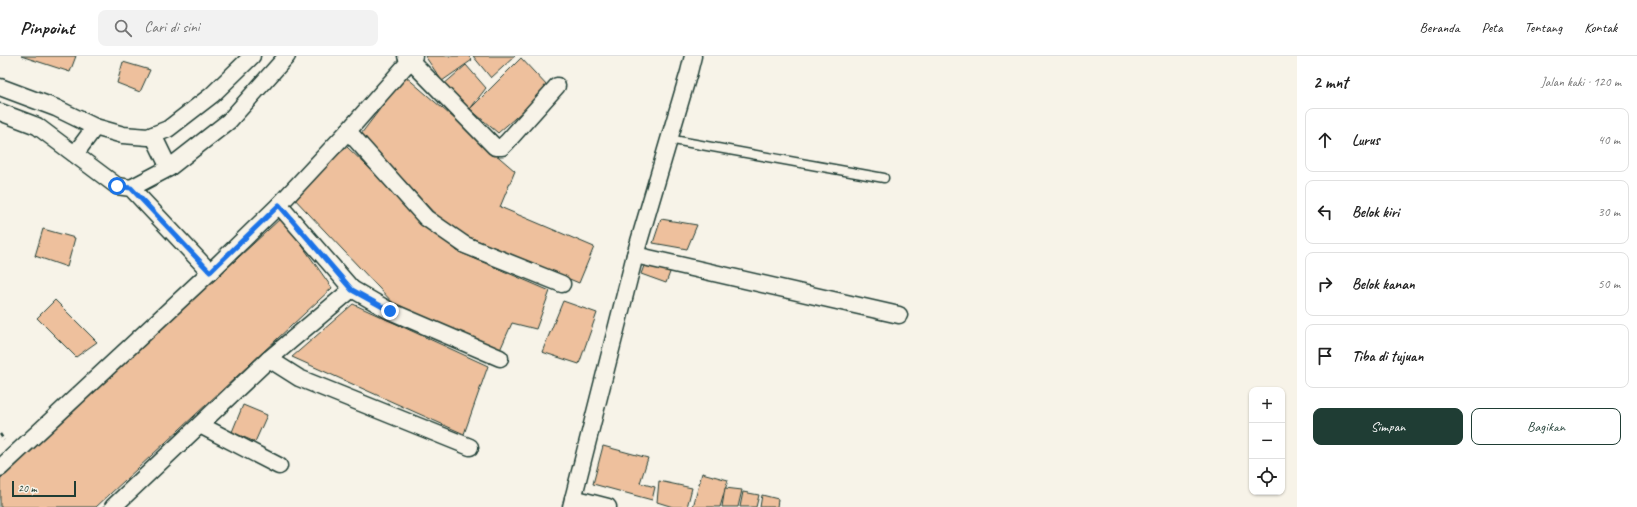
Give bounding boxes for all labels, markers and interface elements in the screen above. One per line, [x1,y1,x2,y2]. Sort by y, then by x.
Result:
search box [98,10,378,46]
text: Pinpoint [20,16,74,40]
icon: search [112,17,134,39]
text: Cari di sini [144,18,200,37]
text: Beranda [1420,19,1460,36]
text: Peta [1482,19,1503,36]
text: Tentang [1525,19,1562,36]
text: Kontak [1584,19,1617,36]
text: 2 mnt [1313,72,1348,93]
text: Jalan kaki · 120 m [1541,74,1621,90]
icon: ahead [1314,129,1336,151]
text: Lurus [1352,131,1380,150]
text: 40 m [1598,132,1620,148]
route start [108,177,126,195]
icon: left [1314,201,1336,223]
text: Belok kiri [1352,203,1399,222]
text: 30 m [1598,204,1620,220]
icon: right [1314,273,1336,295]
text: Belok kanan [1352,275,1415,294]
text: 50 m [1598,276,1620,292]
route end [381,302,399,320]
icon: arrive [1314,345,1336,367]
text: Tiba di tujuan [1352,347,1423,366]
map controls [1249,387,1285,495]
button: + [1249,387,1285,423]
button: Simpan [1313,408,1463,445]
button: Bagikan [1471,408,1621,445]
button: − [1249,423,1285,459]
button: locate [1249,459,1285,495]
scale bar [12,479,76,498]
text: 20 m [18,481,37,495]

